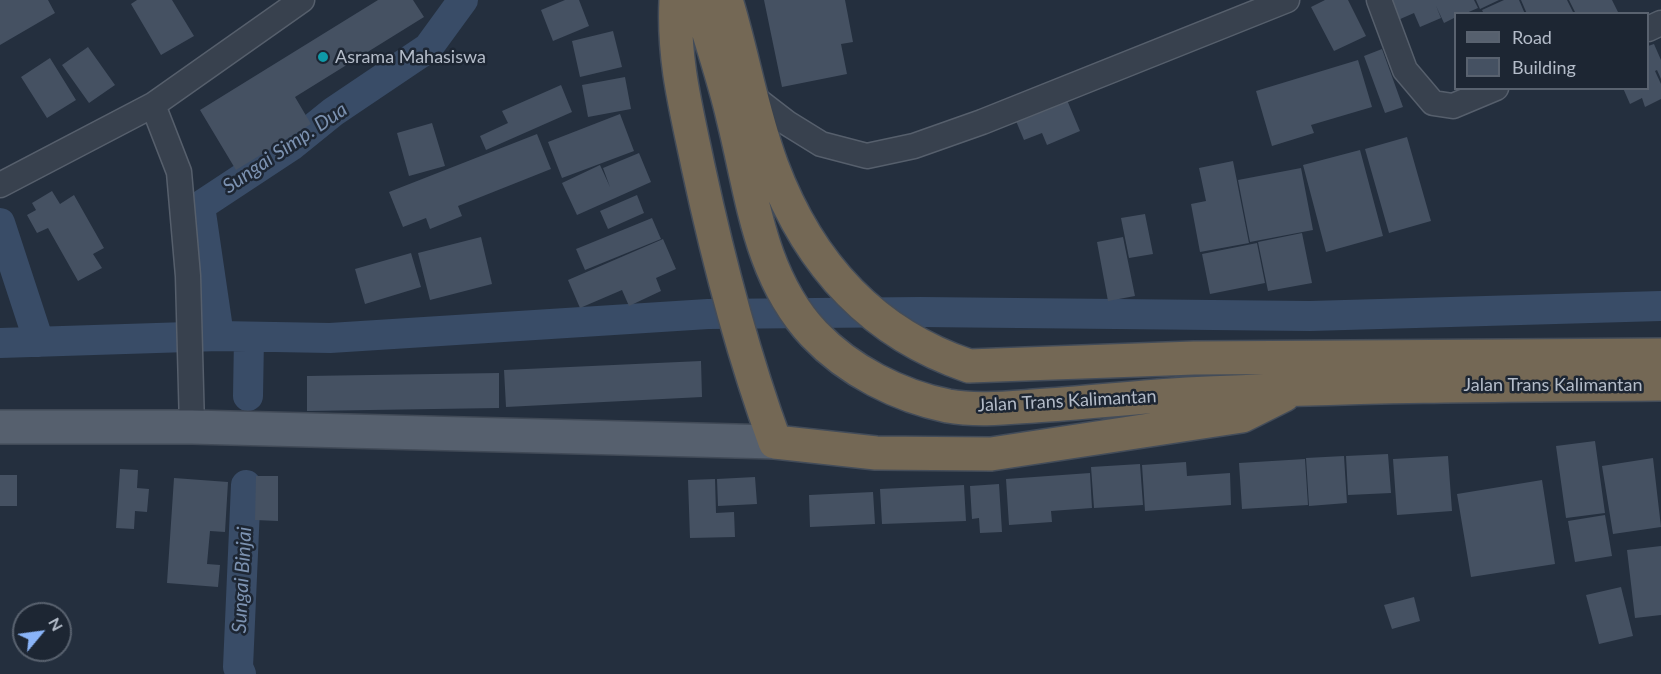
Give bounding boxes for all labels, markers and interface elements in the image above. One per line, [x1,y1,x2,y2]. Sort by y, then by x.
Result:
legend [1454,12,1649,90]
text: Road [1512,26,1552,48]
place label: Asrama Mahasiswa [335,46,486,68]
marker: Asrama Mahasiswa [316,50,330,64]
text: Building [1512,56,1576,78]
water label: Sungai Simp. Dua [218,97,352,199]
street label: Jalan Trans Kalimantan [1464,374,1642,396]
street label: Jalan Trans Kalimantan [977,386,1157,416]
water label: Sungai Binjai [227,526,257,634]
north arrow [12,602,72,662]
text: N [45,614,68,634]

